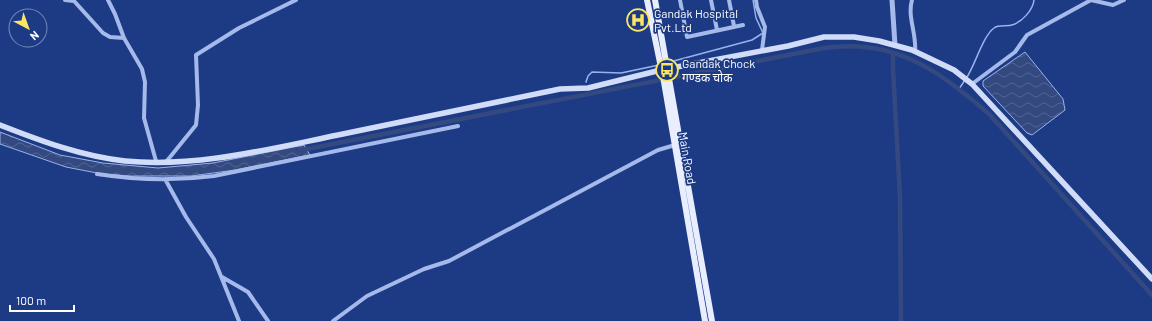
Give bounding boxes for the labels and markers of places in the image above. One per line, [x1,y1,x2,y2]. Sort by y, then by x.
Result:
place label: Gandak Hospital Pvt.Ltd [654,6,738,34]
hospital icon: Gandak Hospital Pvt.Ltd [625,7,651,33]
place label: Gandak Chock गण्डक चोक [682,56,755,84]
bus stop icon: Gandak Chock गण्डक चोक [654,57,680,83]

